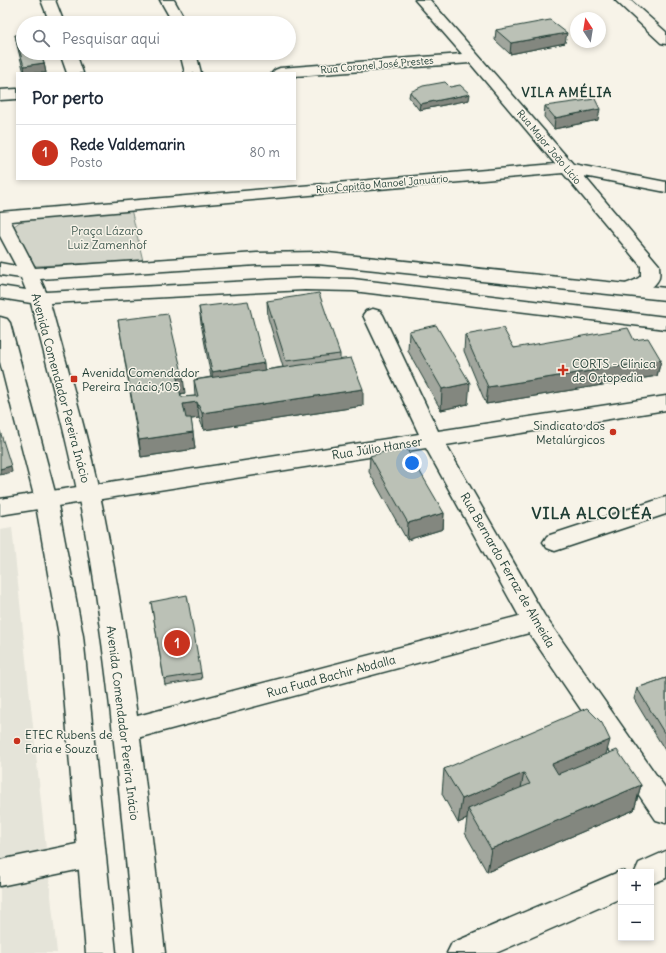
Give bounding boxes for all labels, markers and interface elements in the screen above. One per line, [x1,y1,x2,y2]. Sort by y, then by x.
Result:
north arrow [570,12,606,48]
search box [16,16,296,60]
icon: search [30,27,52,49]
text: Pesquisar aqui [62,29,160,48]
street label: Rua Coronel José Prestes [320,54,435,76]
district label: VILA AMÉLIA [522,83,612,101]
text: Por perto [32,87,103,109]
street label: Rua Major João Lício [514,107,584,187]
text: Rede Valdemarin [70,135,185,154]
text: 1 [42,144,48,161]
text: 80 m [249,144,280,161]
text: Posto [70,154,102,171]
street label: Rua Capitão Manoel Januário [315,172,449,196]
park label: Praça Lázaro Luiz Zamenhof [67,223,148,252]
street label: Avenida Comendador Pereira Inácio [28,291,94,485]
place label: CORTS - Clínica de Ortopedia [572,356,656,385]
marker: CORTS - Clínica de Ortopedia [557,364,569,376]
place label: Avenida Comendador Pereira Inácio,105 [82,365,199,394]
marker: Avenida Comendador Pereira Inácio,105 [69,374,79,384]
place label: Sindicato dos Metalúrgicos [533,418,605,447]
marker: Sindicato dos Metalúrgicos [608,427,618,437]
street label: Rua Júlio Hanser [331,433,423,463]
your location [402,453,422,473]
street label: Rua Bernardo Ferraz de Almeida [457,490,559,650]
district label: VILA ALCOLÉA [531,503,653,523]
street label: Avenida Comendador Pereira Inácio [104,625,142,821]
pin: 1 [164,628,190,658]
street label: Rua Fuad Bachir Abdalla [265,652,397,700]
place label: ETEC Rubens de Faria e Souza [25,727,112,756]
marker: ETEC Rubens de Faria e Souza [12,736,22,746]
map controls [618,869,654,941]
button: + [618,869,654,905]
button: − [618,905,654,941]

